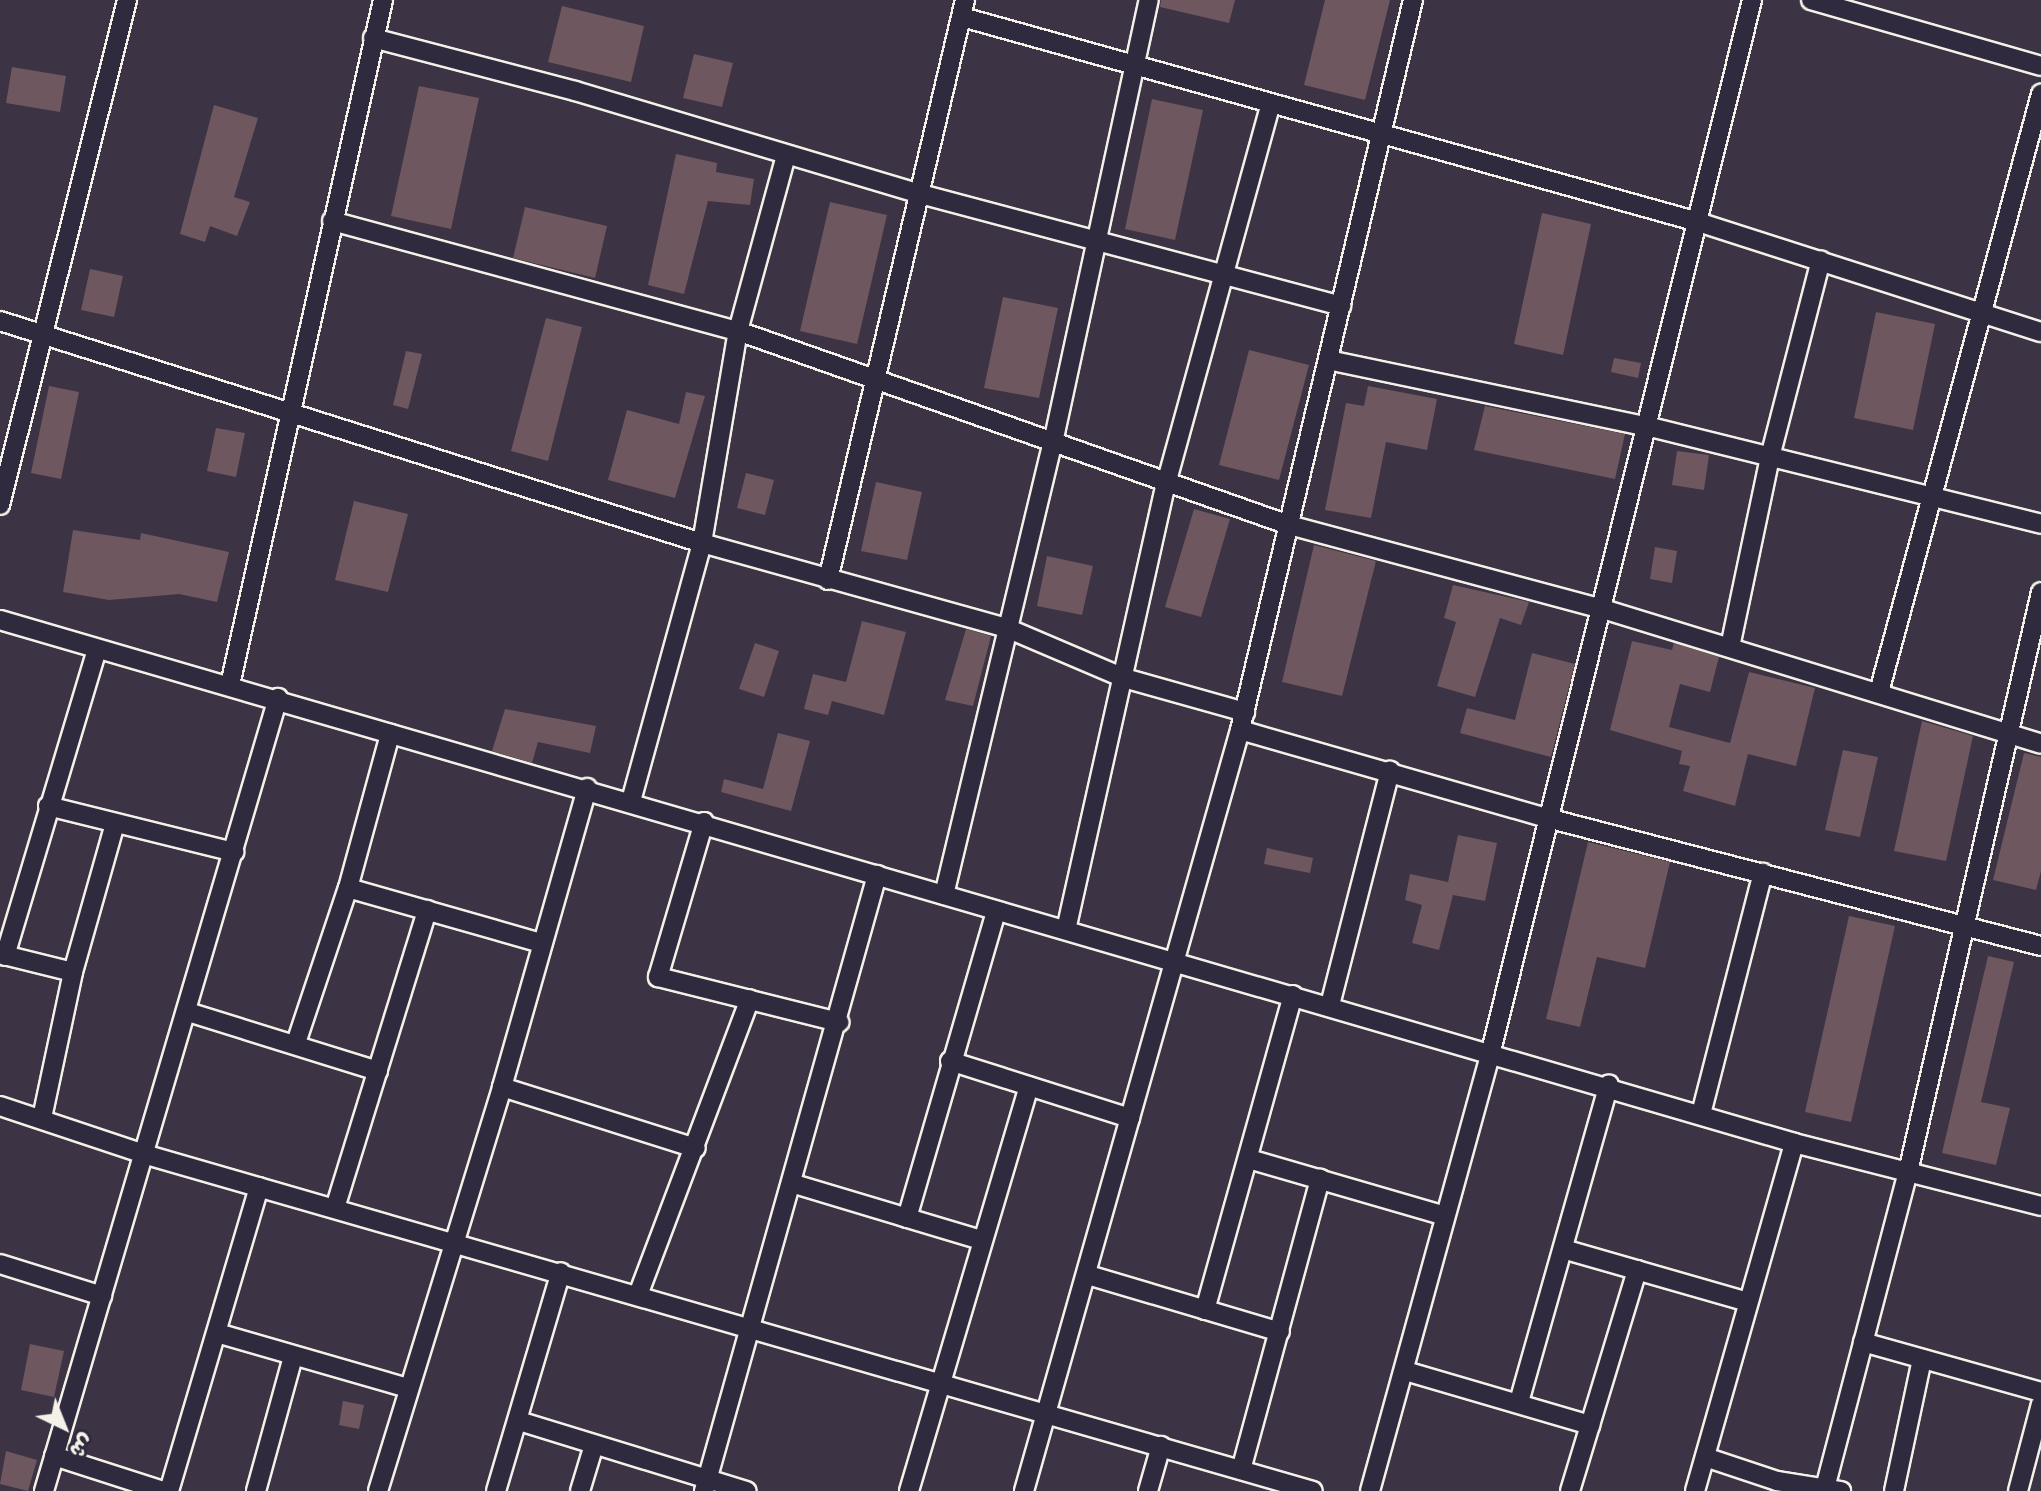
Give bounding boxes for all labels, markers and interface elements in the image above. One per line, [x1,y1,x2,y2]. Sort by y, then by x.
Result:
north arrow [24,1387,104,1467]
text: ش [61,1425,100,1465]

